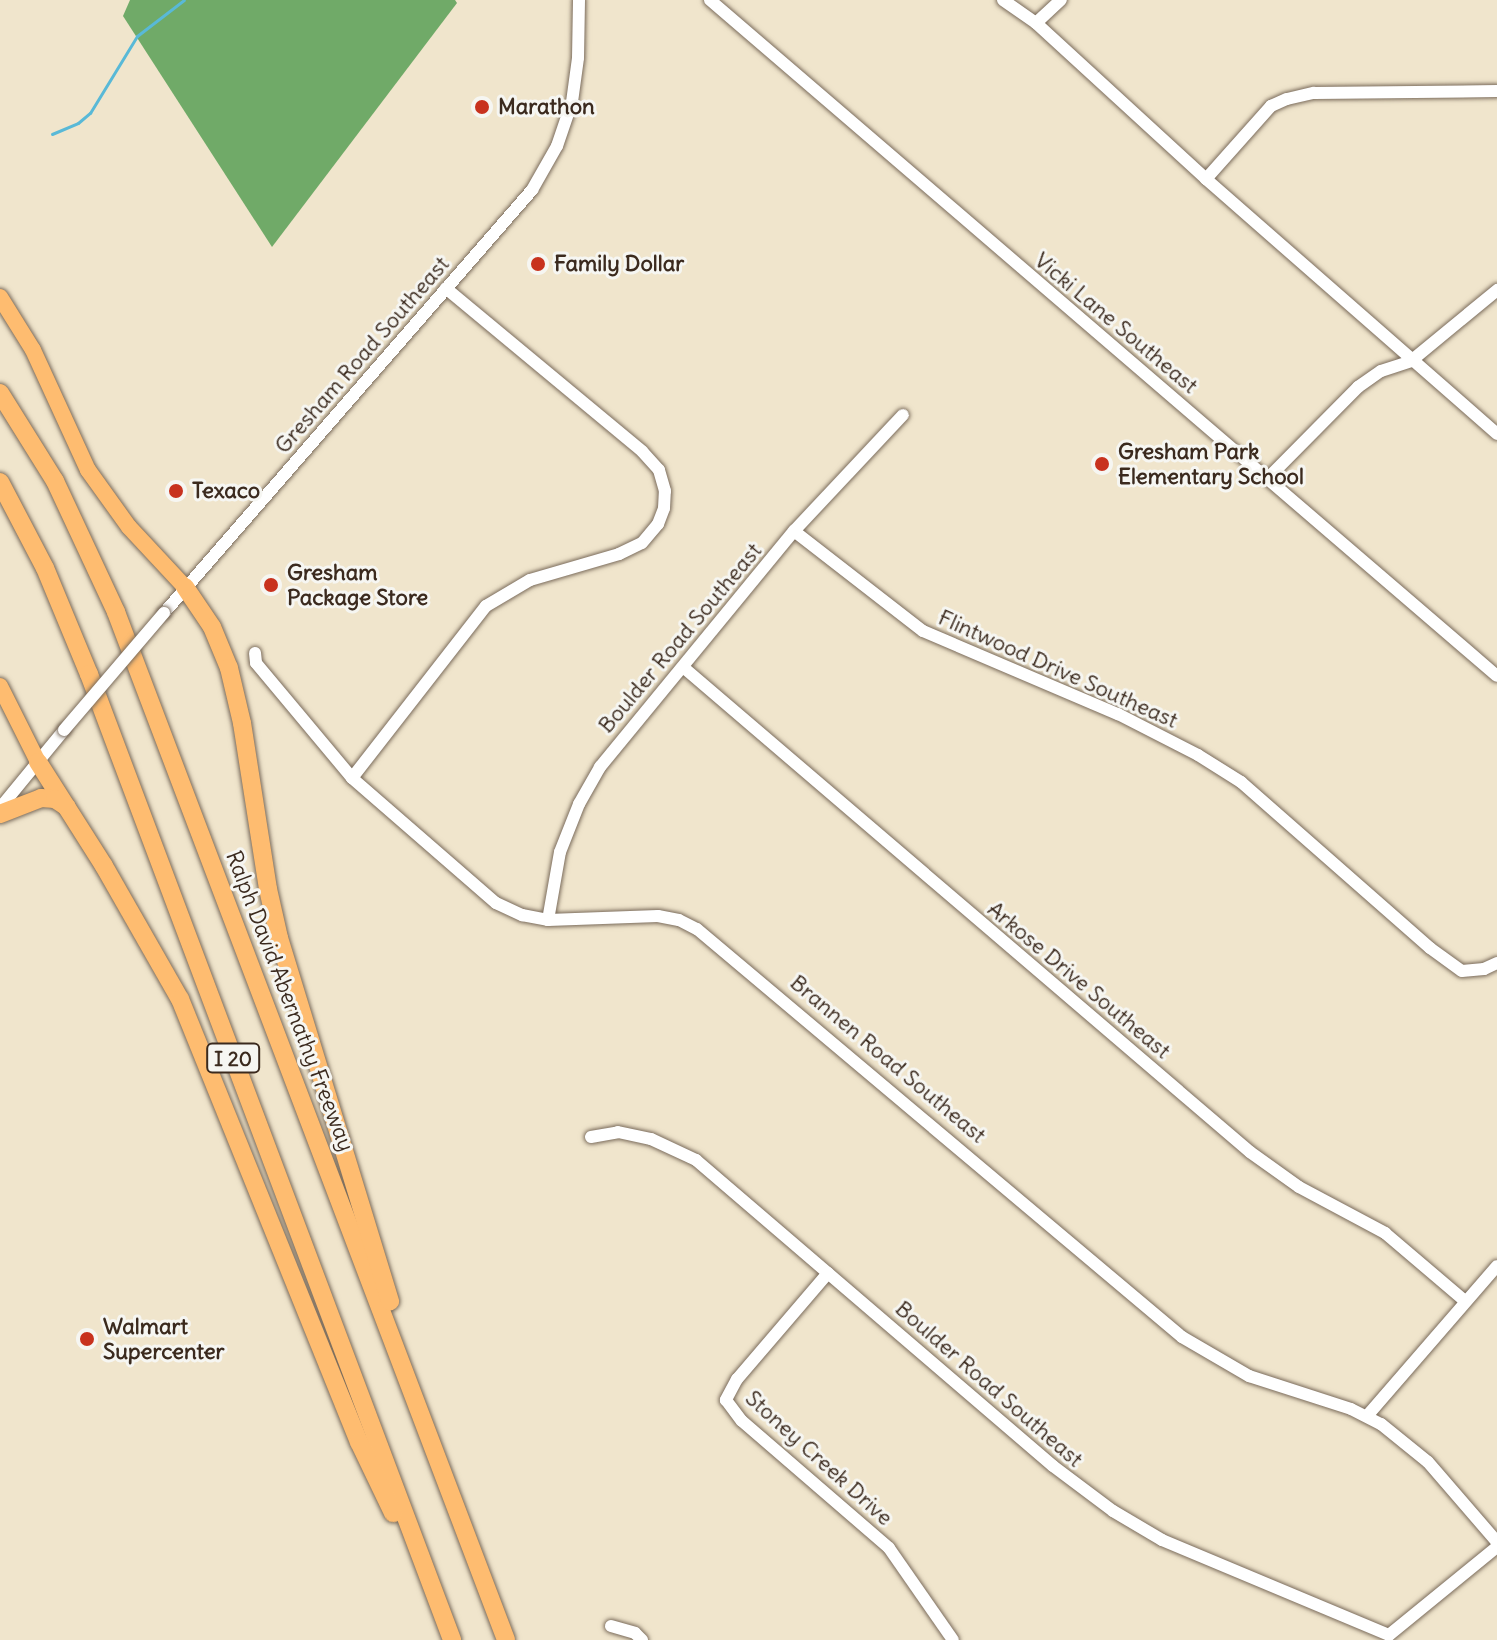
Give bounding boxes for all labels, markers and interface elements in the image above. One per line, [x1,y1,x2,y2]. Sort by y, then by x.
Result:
place label: Marathon [498,94,595,120]
marker: Marathon [473,98,491,116]
street label: Vicki Lane Southeast [1029,247,1203,399]
street label: Gresham Road Southeast [269,251,455,459]
place label: Family Dollar [554,251,684,277]
marker: Family Dollar [529,255,547,273]
place label: Gresham Park Elementary School [1118,438,1304,490]
marker: Gresham Park Elementary School [1093,455,1111,473]
place label: Texaco [192,478,260,504]
marker: Texaco [167,482,185,500]
street label: Boulder Road Southeast [593,538,767,738]
place label: Gresham Package Store [287,559,428,610]
marker: Gresham Package Store [262,576,280,594]
street label: Flintwood Drive Southeast [934,604,1182,734]
street label: Ralph David Abernathy Freeway [220,847,360,1155]
street label: Arkose Drive Southeast [982,896,1176,1064]
street label: Brannen Road Southeast [785,969,991,1149]
road number: I 20 [205,1042,261,1074]
street label: Boulder Road Southeast [890,1295,1088,1473]
place label: Walmart Supercenter [103,1313,224,1364]
marker: Walmart Supercenter [78,1330,96,1348]
street label: Stoney Creek Drive [740,1385,898,1531]

